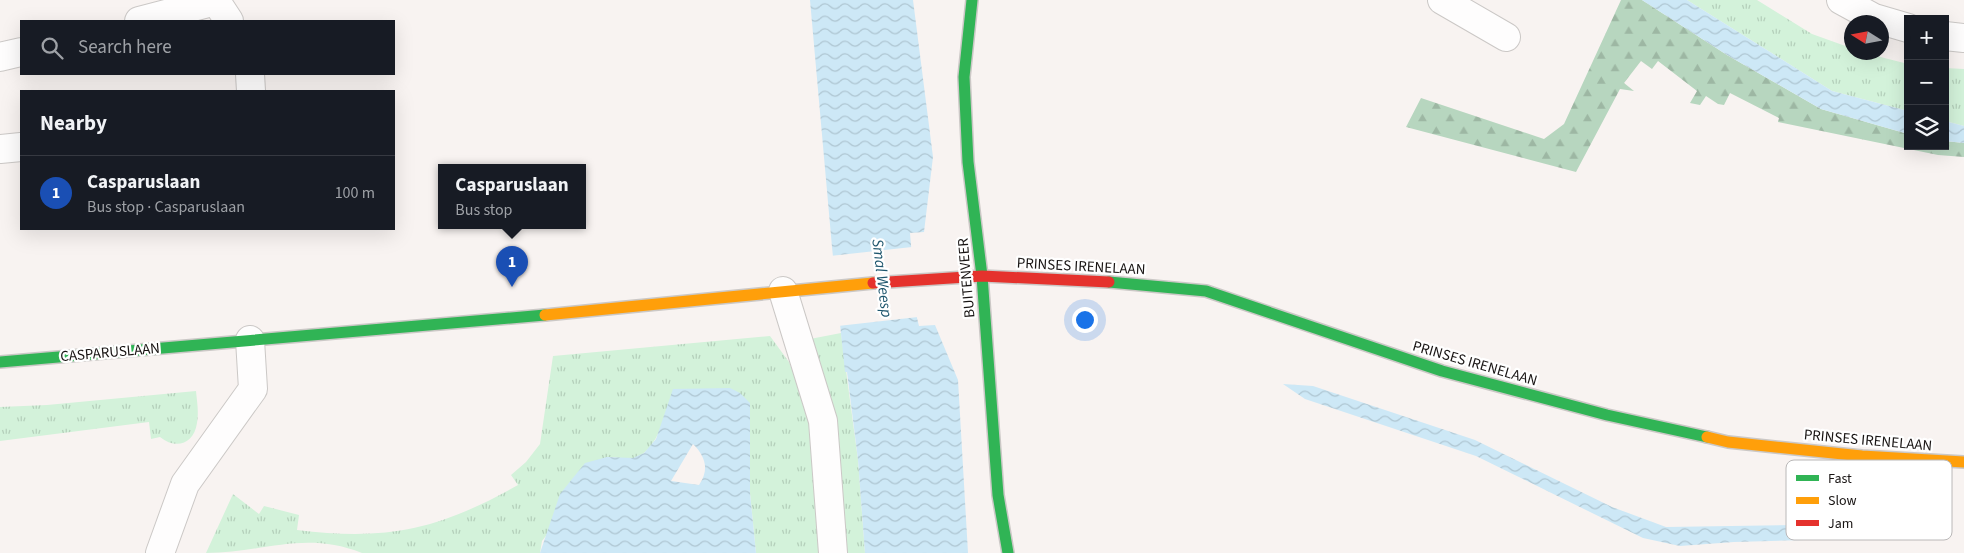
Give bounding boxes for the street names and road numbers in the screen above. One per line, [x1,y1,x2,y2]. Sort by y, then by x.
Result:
street label: BUITENVEER [953,237,980,319]
street label: PRINSES IRENELAAN [1016,253,1146,280]
street label: PRINSES IRENELAAN [1410,336,1540,391]
street label: CASPARUSLAAN [59,338,161,367]
street label: PRINSES IRENELAAN [1803,424,1933,457]

